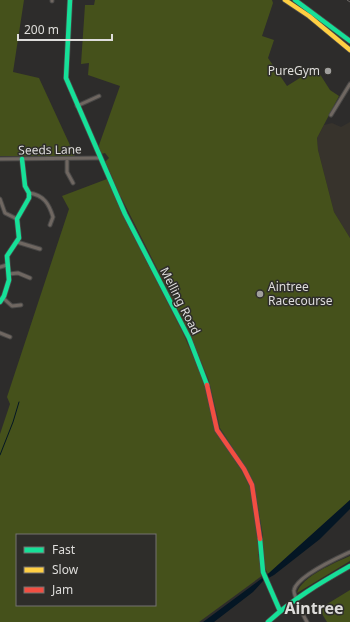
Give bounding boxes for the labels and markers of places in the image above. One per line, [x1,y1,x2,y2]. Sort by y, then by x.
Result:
place label: PureGym [268,62,320,79]
marker: PureGym [323,66,333,76]
place label: Aintree Racecourse [268,278,333,309]
marker: Aintree Racecourse [255,289,265,299]

